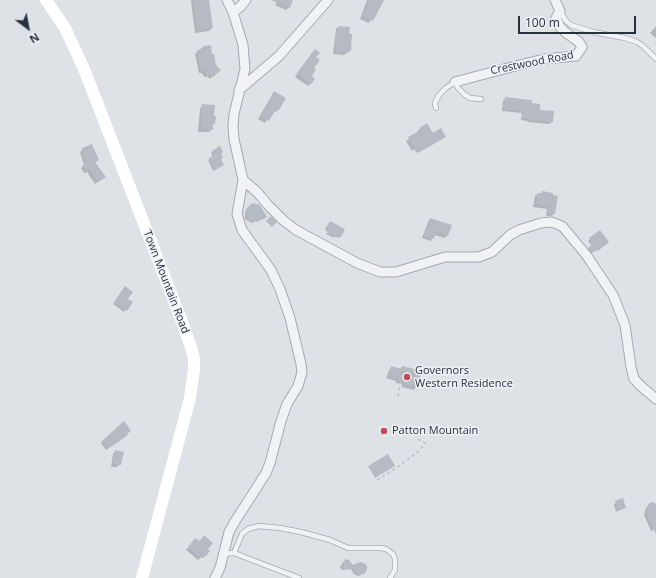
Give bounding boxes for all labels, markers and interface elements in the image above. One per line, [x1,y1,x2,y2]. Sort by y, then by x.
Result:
north arrow [8,8,48,48]
scale bar [520,8,638,34]
text: 100 m [525,14,560,31]
text: N [27,30,42,47]
street label: Crestwood Road [489,48,575,78]
street label: Town Mountain Road [140,229,192,335]
place label: Governors Western Residence [415,364,513,390]
marker: Governors Western Residence [402,372,412,382]
place label: Patton Mountain [392,424,478,438]
marker: Patton Mountain [379,426,389,436]

